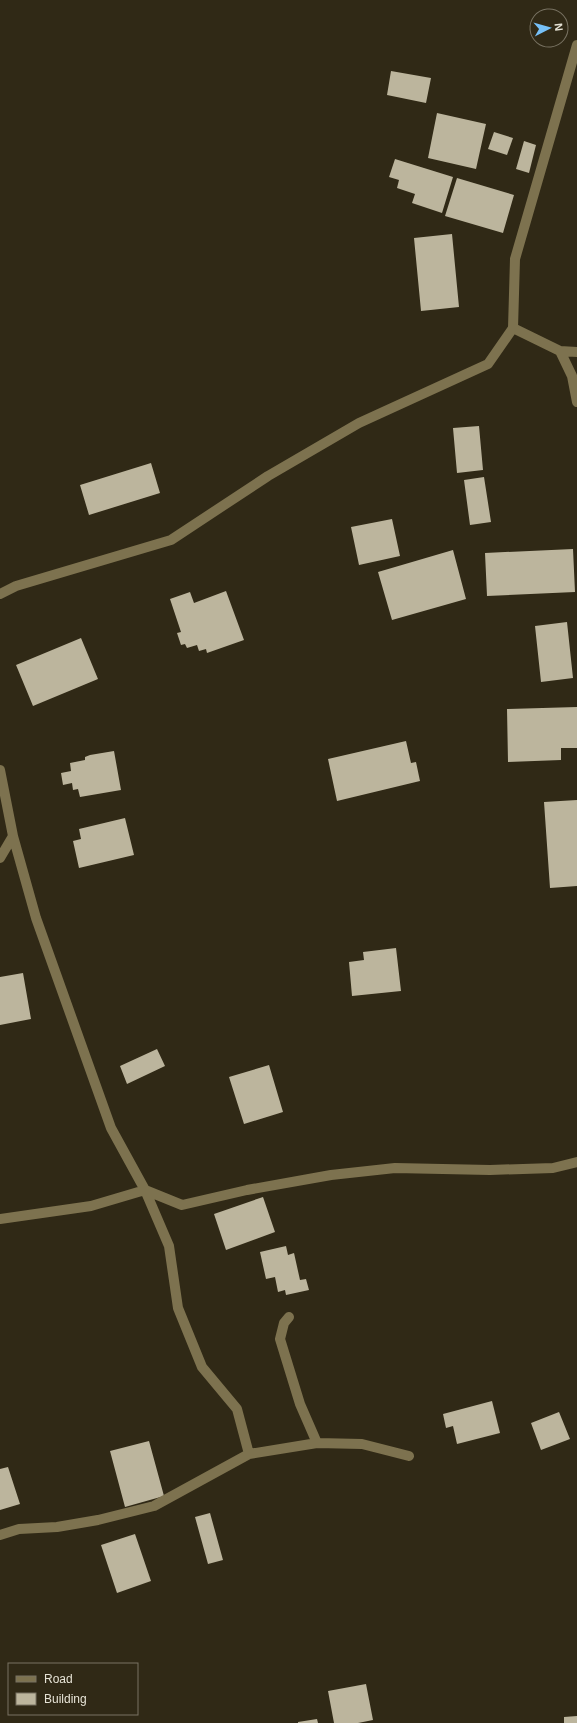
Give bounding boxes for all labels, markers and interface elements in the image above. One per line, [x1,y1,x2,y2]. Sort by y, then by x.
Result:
north arrow [529,8,569,48]
text: N [553,22,565,32]
legend [8,1663,138,1715]
text: Road [44,1672,73,1686]
text: Building [44,1692,87,1706]

